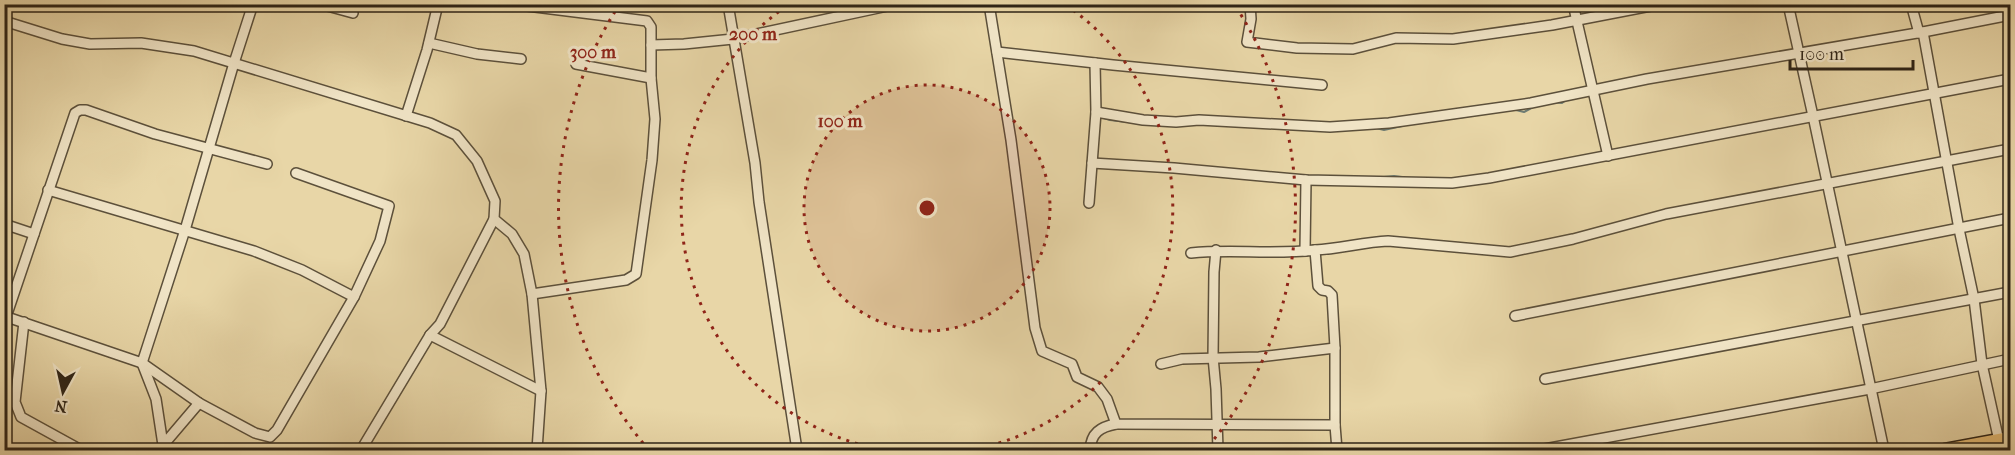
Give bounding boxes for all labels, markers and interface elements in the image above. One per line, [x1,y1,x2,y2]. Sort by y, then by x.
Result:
text: 200 m [729,24,778,45]
scale bar [1790,33,1913,71]
text: 300 m [570,42,617,63]
text: 100 m [1799,44,1844,65]
text: 100 m [817,111,864,132]
centre of rings [917,198,937,218]
north arrow [33,362,93,422]
text: N [53,396,68,417]

